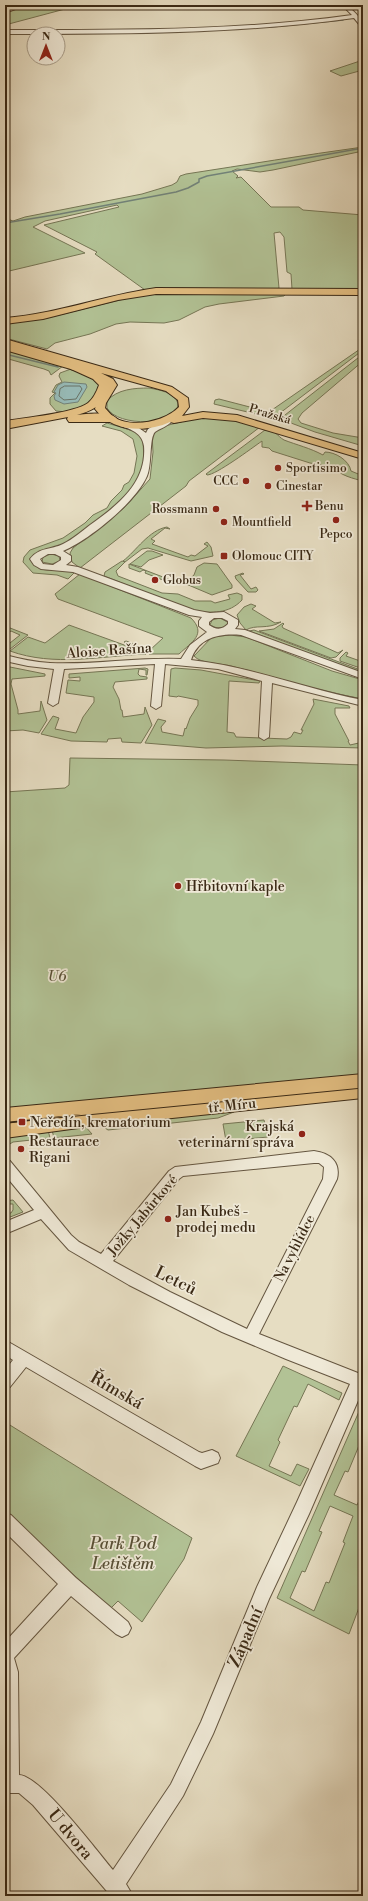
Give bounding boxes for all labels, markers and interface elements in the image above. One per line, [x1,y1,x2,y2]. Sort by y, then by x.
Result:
north arrow [26,26,66,66]
text: N [42,30,51,44]
street label: Pražská [247,401,294,428]
place label: Sportisimo [286,461,347,476]
marker: Sportisimo [273,463,283,473]
place label: CCC [213,474,238,489]
marker: CCC [241,476,251,486]
place label: Cinestar [276,479,322,494]
marker: Cinestar [263,481,273,491]
place label: Benu [314,499,344,514]
marker: Benu [302,501,312,511]
place label: Rossmann [152,502,208,517]
marker: Rossmann [211,504,221,514]
place label: Mountfield [232,515,292,530]
marker: Pepco [331,515,341,525]
marker: Mountfield [219,517,229,527]
place label: Pepco [319,527,353,542]
place label: Olomouc CITY [232,549,315,564]
marker: Olomouc CITY [219,551,229,561]
place label: Globus [163,573,201,588]
marker: Globus [150,575,160,585]
street label: Aloise Rašína [65,639,153,663]
place label: Hřbitovní kaple [186,878,285,896]
marker: Hřbitovní kaple [173,881,183,891]
park label: U6 [48,968,67,986]
street label: tř. Míru [207,1095,257,1117]
place label: Neředín, krematorium [30,1114,171,1132]
marker: Neředín, krematorium [17,1117,27,1127]
place label: Krajská veterinární správa [178,1118,295,1152]
marker: Krajská veterinární správa [297,1129,307,1139]
place label: Restaurace Rigani [29,1133,99,1167]
marker: Restaurace Rigani [16,1144,26,1154]
street label: Jožky Jabůrkové [103,1171,182,1261]
place label: Jan Kubeš - prodej medu [175,1203,256,1237]
street label: Na vyhlídce [270,1212,320,1285]
marker: Jan Kubeš - prodej medu [163,1214,173,1224]
street label: Letců [151,1261,200,1301]
street label: Římská [86,1366,148,1415]
park label: Park Pod Letištěm [89,1533,158,1575]
street label: Západní [223,1603,269,1671]
street label: U dvora [43,1805,98,1865]

